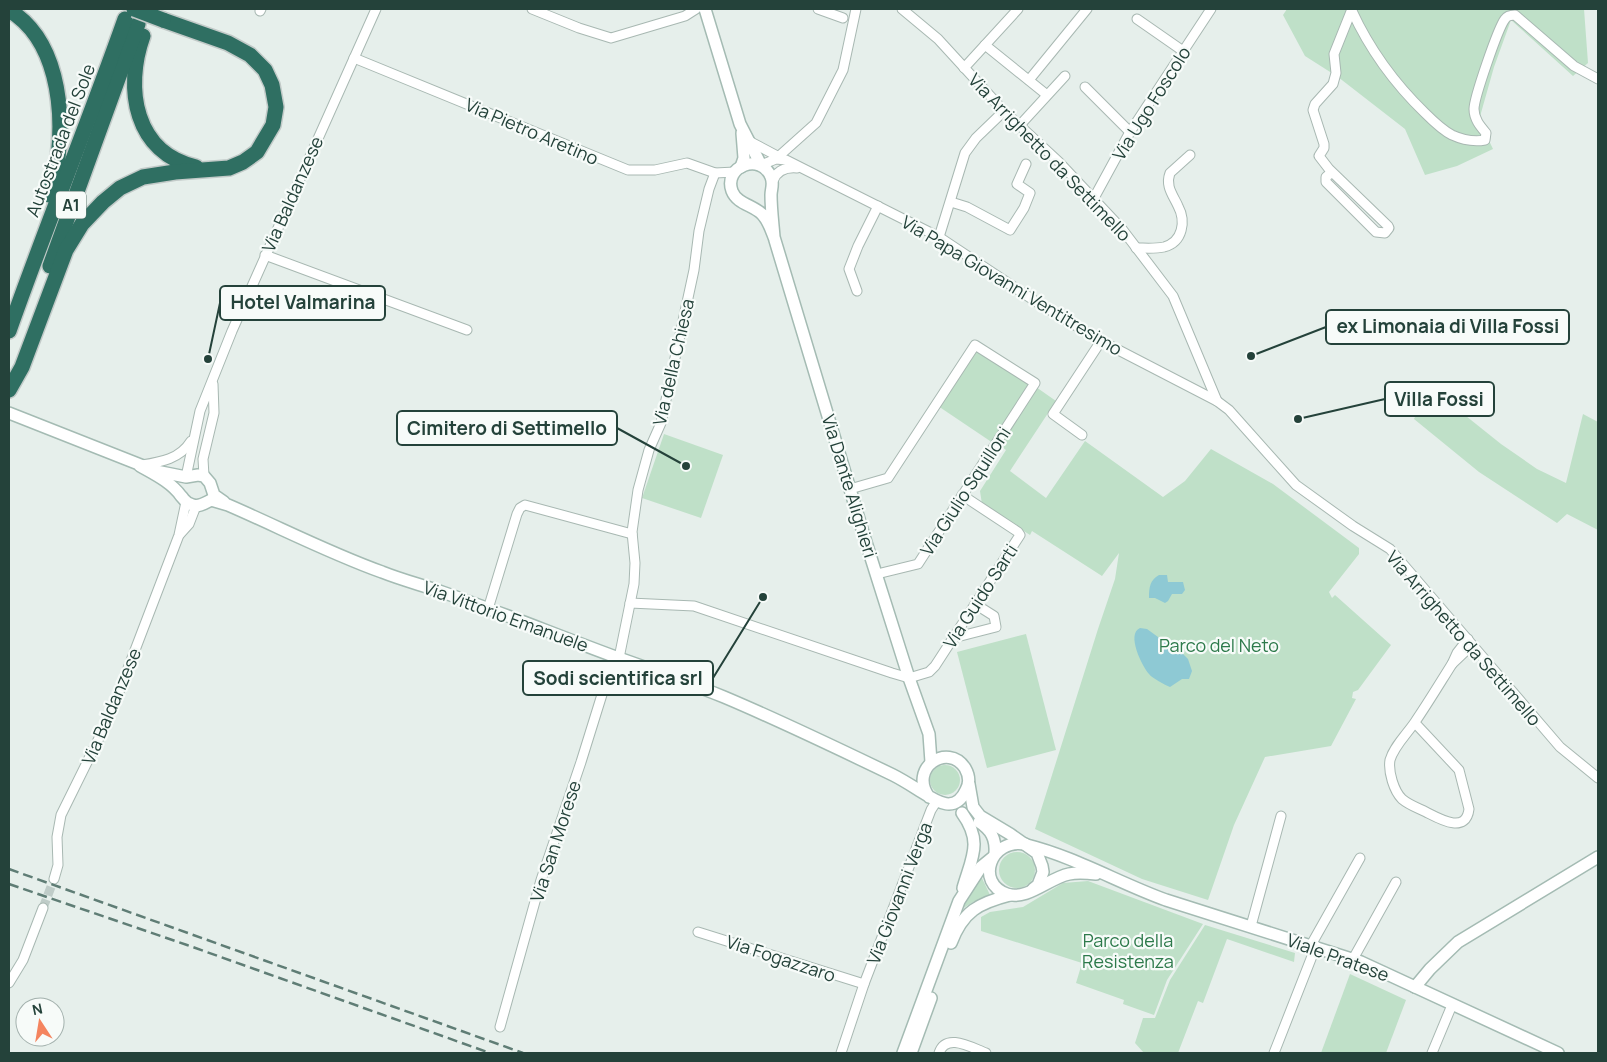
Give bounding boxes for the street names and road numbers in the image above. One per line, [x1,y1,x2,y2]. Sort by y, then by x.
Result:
street label: Via Ugo Foscolo [1106,42,1196,164]
street label: Autostrada del Sole [20,60,100,220]
street label: Via Arrighetto da Settimello [963,68,1137,246]
street label: Via Pietro Aretino [462,92,602,170]
street label: Via Baldanzese [256,132,328,256]
road number: A1 [56,192,86,218]
street label: Via Papa Giovanni Ventitresimo [897,209,1127,361]
street label: Via della Chiesa [647,296,699,428]
street label: Via Dante Alighieri [817,411,883,561]
street label: Via Giulio Squilloni [914,422,1016,560]
street label: Via Guido Sarti [937,539,1023,653]
street label: Via Arrighetto da Settimello [1381,545,1547,731]
street label: Via Vittorio Emanuele [420,575,592,657]
street label: Via Baldanzese [76,644,146,768]
street label: Via San Morese [524,777,586,905]
street label: Via Giovanni Verga [861,819,937,967]
street label: Viale Pratese [1283,927,1393,987]
street label: Via Fogazzaro [723,929,839,987]

